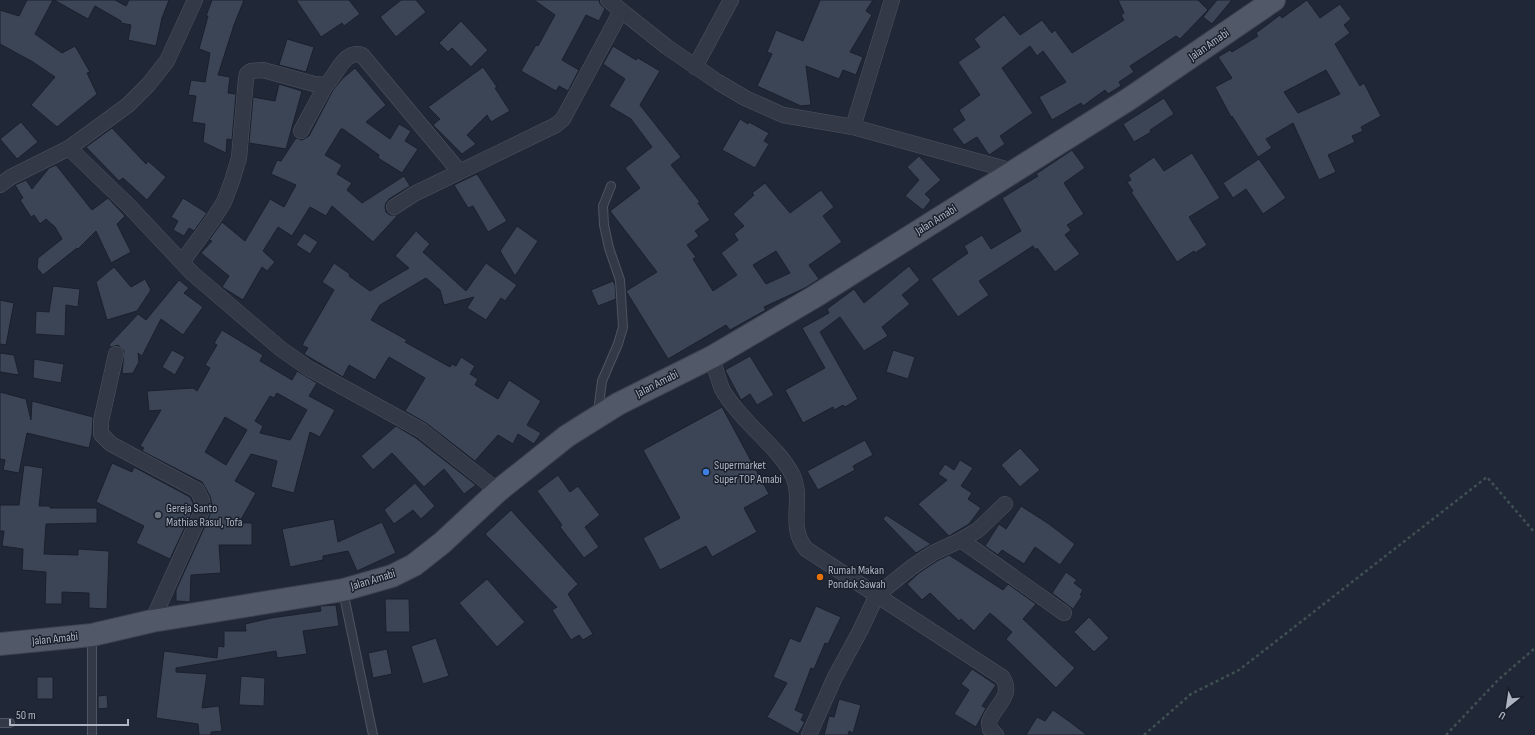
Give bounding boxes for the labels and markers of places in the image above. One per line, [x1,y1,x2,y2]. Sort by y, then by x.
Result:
place label: Supermarket Super TOP Amabi [714,458,782,487]
marker: Supermarket Super TOP Amabi [701,467,711,477]
place label: Gereja Santo Mathias Rasul, Tofa [166,501,243,530]
marker: Gereja Santo Mathias Rasul, Tofa [153,510,163,520]
place label: Rumah Makan Pondok Sawah [828,563,886,592]
marker: Rumah Makan Pondok Sawah [815,572,825,582]

